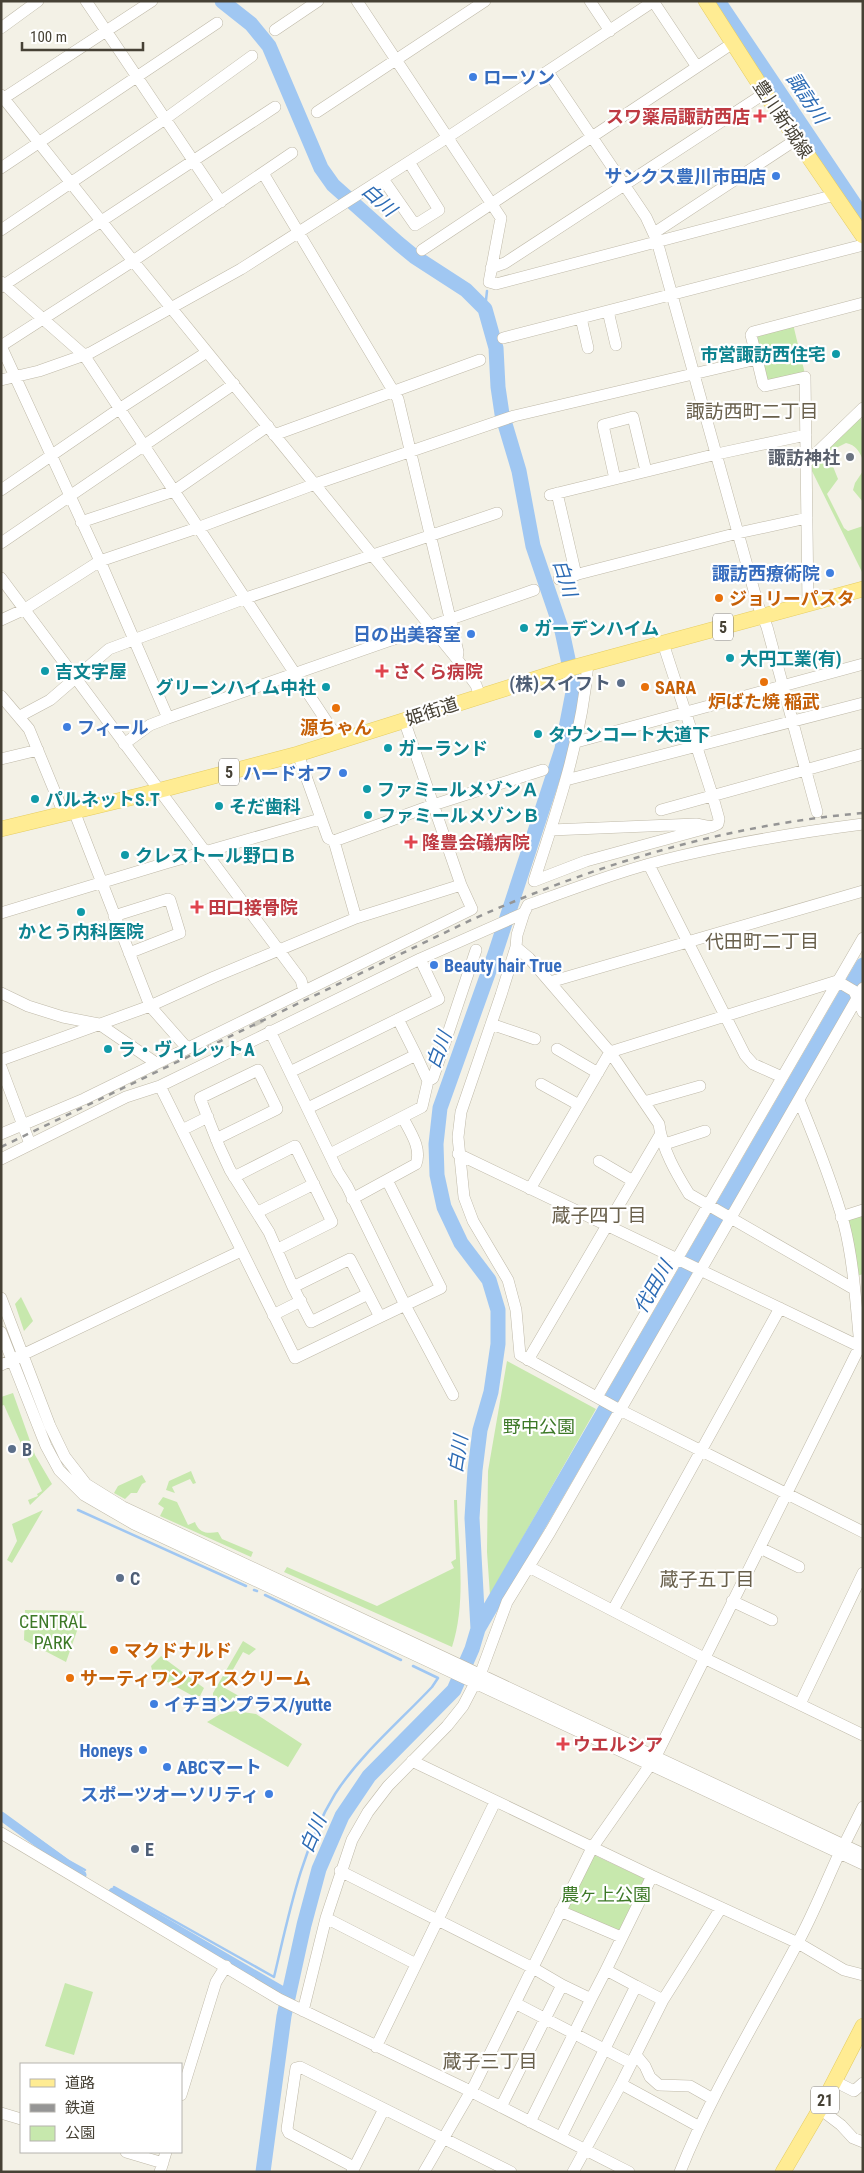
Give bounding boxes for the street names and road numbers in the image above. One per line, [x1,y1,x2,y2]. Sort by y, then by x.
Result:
street label: 豊川新城線 [749,76,817,162]
road number: 5 [713,614,733,640]
street label: 姫街道 [403,693,461,729]
road number: 5 [219,759,239,786]
road number: 21 [811,2086,839,2114]

